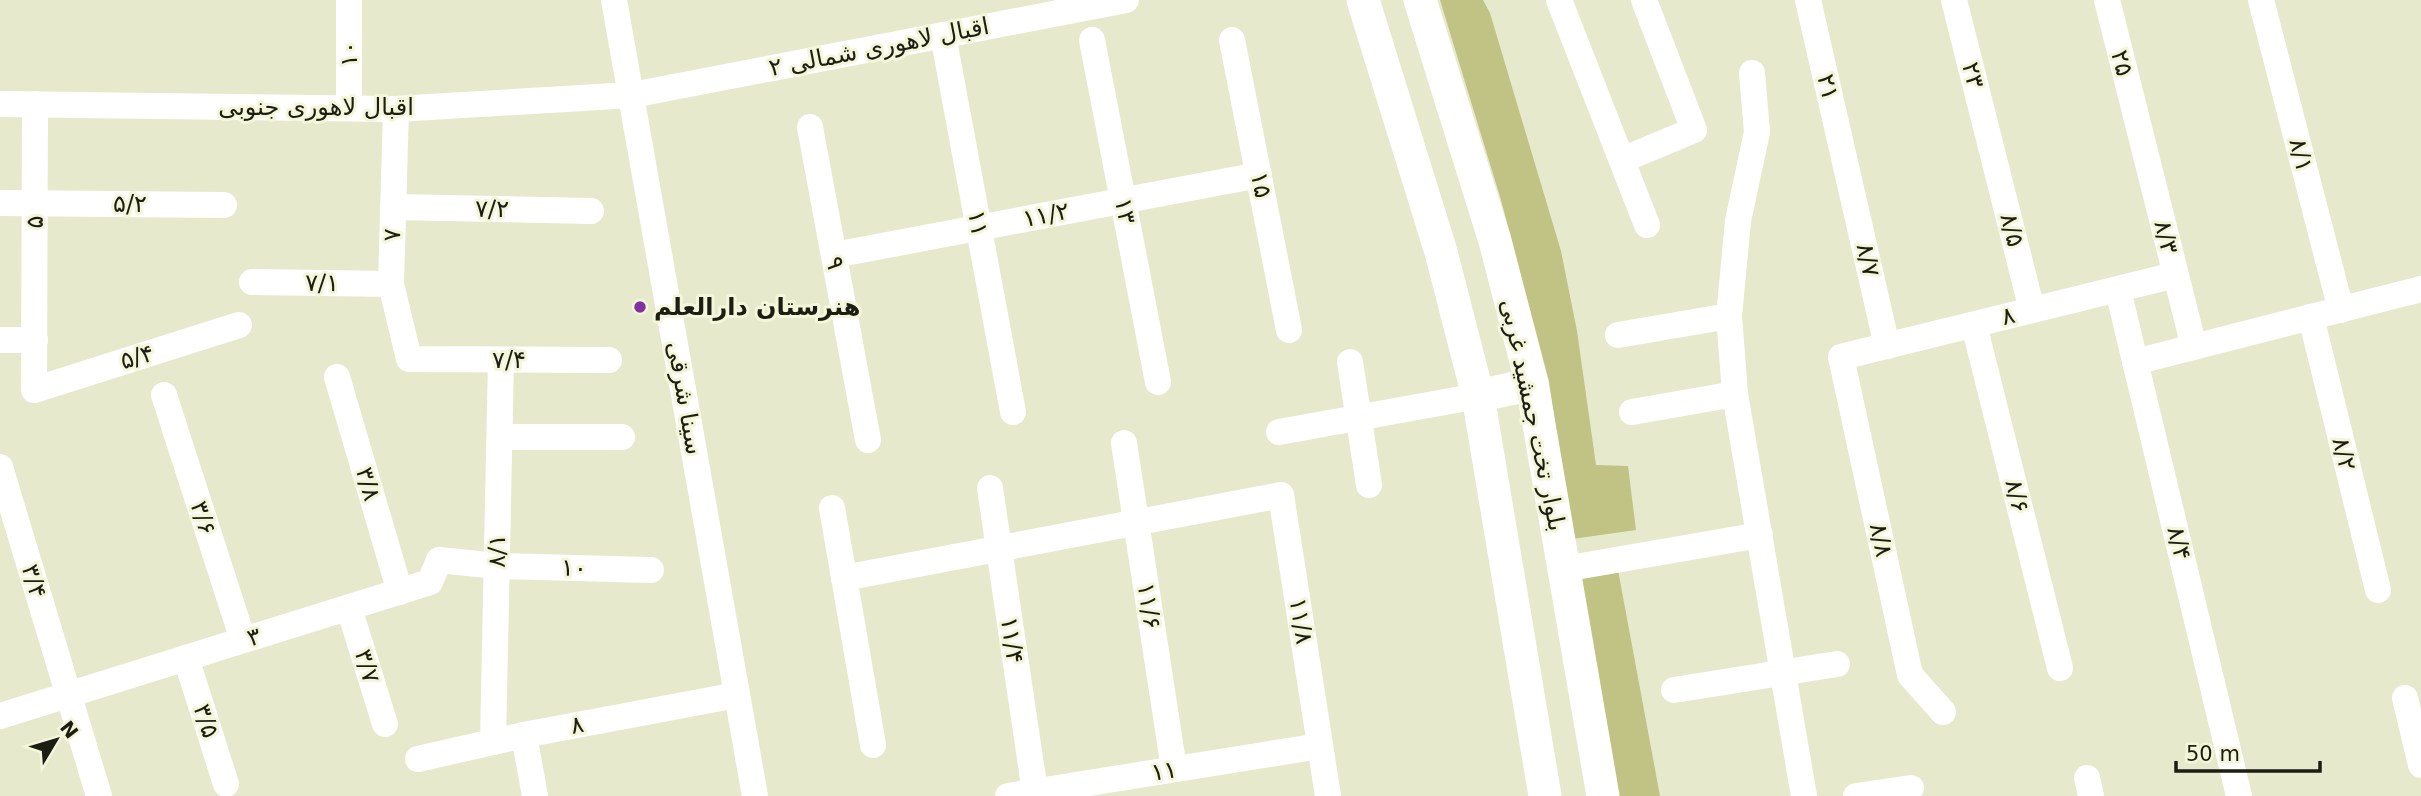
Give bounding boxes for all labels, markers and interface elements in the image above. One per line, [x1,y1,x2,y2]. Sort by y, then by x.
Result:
street label: اقبال لاهوری شمالی ۲ [767,12,991,82]
street label: ۱۰ [335,41,363,67]
street label: ۲۵ [2105,47,2139,79]
street label: ۲۳ [1956,59,1990,91]
street label: ۲۱ [1811,71,1845,103]
street label: اقبال لاهوری جنوبی [218,93,414,121]
street label: ۸/۱ [2283,135,2319,175]
street label: ۱۵ [1245,170,1277,200]
street label: ۵/۲ [113,190,147,218]
street label: ۷/۲ [475,195,509,223]
street label: ۱۳ [1109,196,1141,226]
street label: ۱۱/۲ [1020,197,1072,233]
street label: ۱۱ [962,208,994,238]
street label: ۸/۵ [1994,210,2030,250]
street label: ۵ [21,216,49,228]
street label: ۸/۳ [2148,217,2184,257]
street label: ۷ [378,228,406,242]
street label: ۸/۷ [1851,240,1885,280]
street label: ۹ [820,254,850,272]
street label: ۷/۱ [305,269,339,297]
place label: هنرستان دارالعلم [654,293,860,321]
street label: بلوار تخت جمشید غربی [1495,296,1571,534]
marker: هنرستان دارالعلم [632,299,648,315]
street label: ۸ [1998,301,2018,331]
street label: ۵/۴ [117,339,157,375]
street label: سینا شرقی [661,339,709,457]
street label: ۷/۴ [492,346,526,374]
street label: ۸/۲ [2326,434,2362,474]
street label: ۳/۸ [350,464,386,504]
street label: ۸/۶ [1999,476,2035,516]
street label: ۳/۶ [184,498,222,538]
street label: ۸/۸ [1864,521,1898,560]
street label: ۸/۴ [2161,523,2197,563]
street label: ۸/۱ [483,534,511,568]
street label: ۱۰ [561,554,587,582]
street label: ۳/۴ [16,561,52,601]
street label: ۱۱/۶ [1132,581,1166,631]
street label: ۱۱/۸ [1284,596,1319,646]
street label: ۱۱/۴ [995,615,1029,665]
street label: ۳ [244,622,264,652]
street label: ۳/۷ [349,646,385,686]
street label: ۳/۵ [187,701,225,741]
north arrow [21,705,91,775]
street label: ۸ [568,710,586,740]
text: N [56,716,83,743]
scale bar [2176,730,2320,774]
text: 50 m [2186,742,2240,766]
street label: ۱۱ [1149,755,1179,787]

